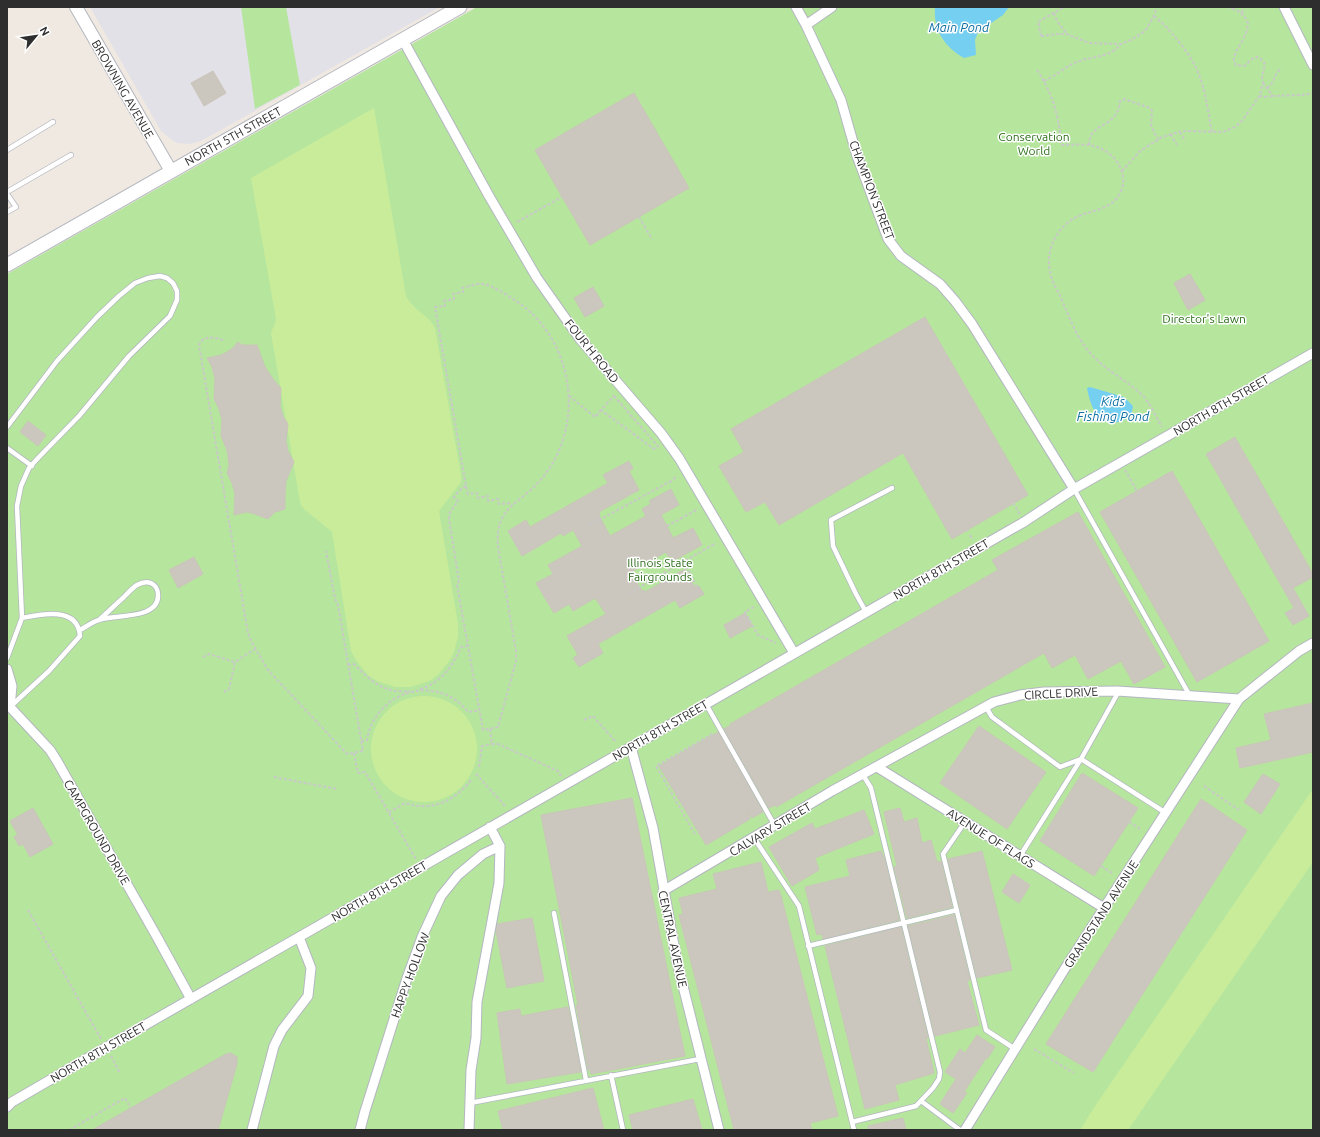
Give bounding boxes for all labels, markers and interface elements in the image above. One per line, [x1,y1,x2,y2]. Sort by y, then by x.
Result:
north arrow [16,16,56,56]
water label: Main Pond [929,20,990,34]
text: N [38,25,52,38]
street label: BROWNING AVENUE [90,38,157,141]
street label: NORTH 5TH STREET [183,104,284,168]
park label: Conservation World [998,130,1070,157]
street label: CHAMPION STREET [847,138,897,242]
park label: Director's Lawn [1162,312,1246,325]
street label: FOUR H ROAD [562,317,622,385]
street label: NORTH 8TH STREET [1171,372,1271,438]
water label: Kids Fishing Pond [1077,394,1150,423]
street label: NORTH 8TH STREET [891,536,991,602]
park label: Illinois State Fairgrounds [627,556,693,583]
street label: CIRCLE DRIVE [1024,685,1099,701]
street label: NORTH 8TH STREET [610,697,710,763]
street label: CAMPGROUND DRIVE [62,777,133,887]
street label: CALVARY STREET [727,799,813,858]
street label: AVENUE OF FLAGS [945,806,1037,870]
street label: NORTH 8TH STREET [329,858,429,924]
street label: GRANDSTAND AVENUE [1061,858,1141,970]
street label: CENTRAL AVENUE [656,889,690,989]
street label: HAPPY HOLLOW [388,930,432,1020]
street label: NORTH 8TH STREET [48,1019,148,1085]

